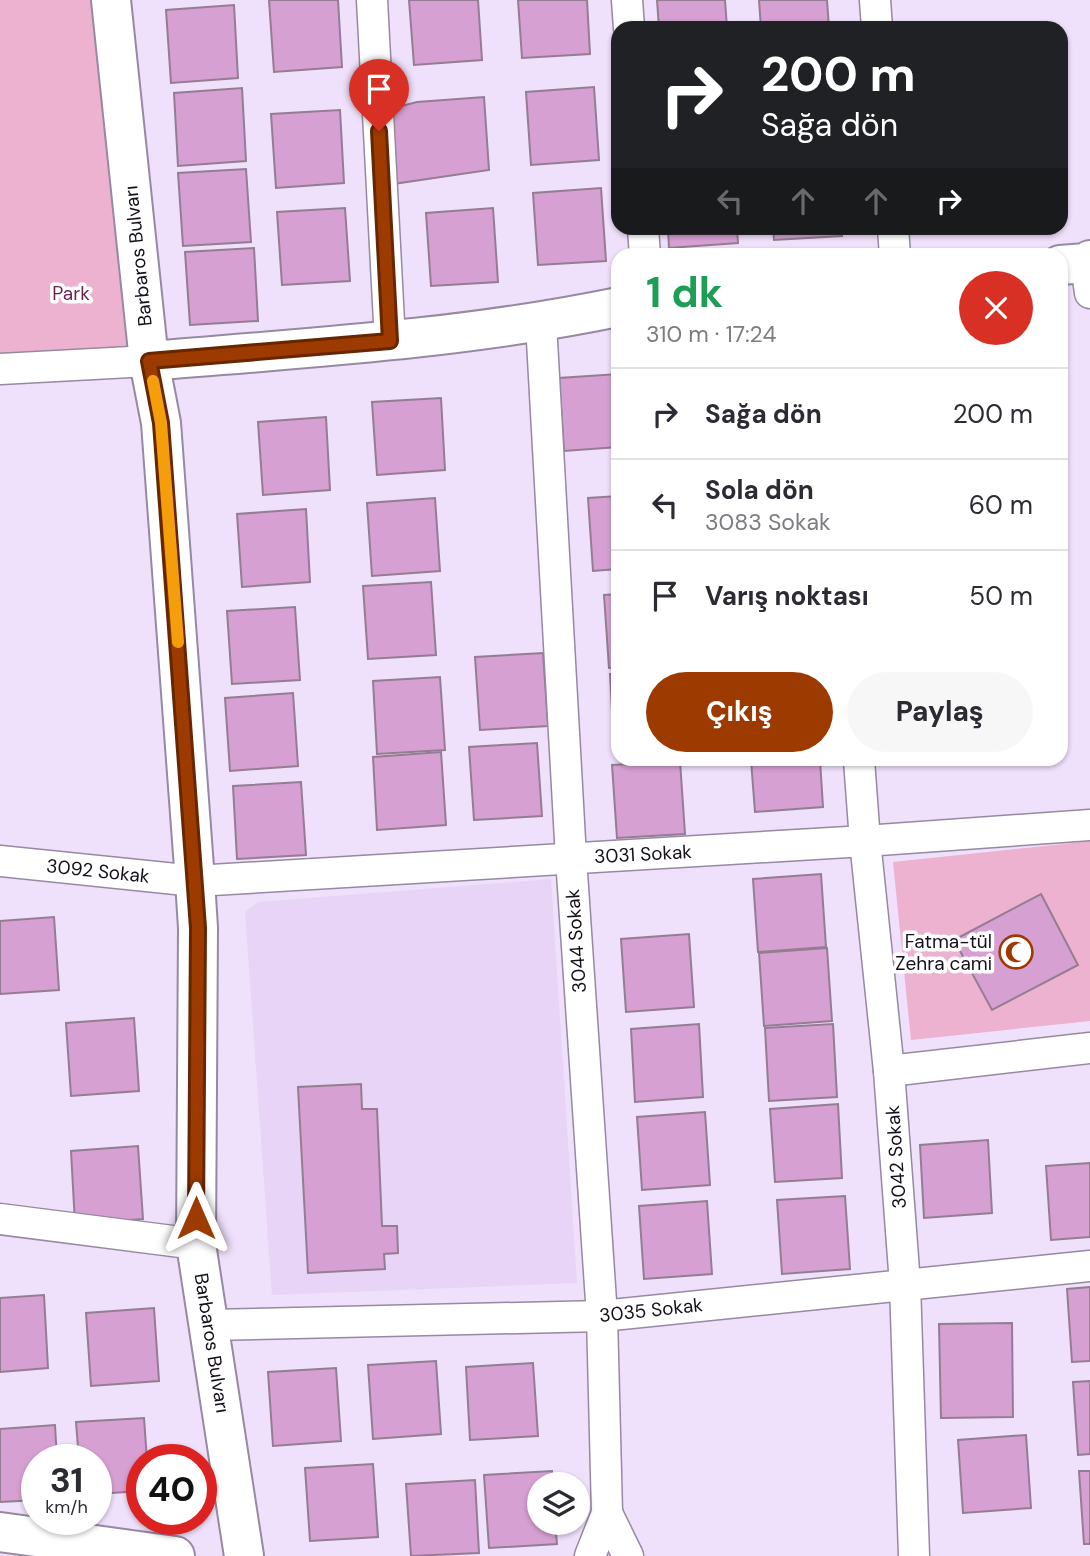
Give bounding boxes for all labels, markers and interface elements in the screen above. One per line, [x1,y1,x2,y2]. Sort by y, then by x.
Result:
text: 200 m [761,42,916,106]
icon: right [646,49,737,140]
pin [349,59,409,131]
icon: arrive [360,70,398,108]
text: Sağa dön [761,104,898,146]
icon: left [711,182,749,220]
icon: ahead [784,182,822,220]
icon: ahead [857,182,895,220]
icon: right [930,182,968,220]
street label: Barbaros Bulvarı [118,184,158,328]
text: 1 dk [646,265,723,320]
button: close [959,271,1033,345]
park label: Park [52,281,90,306]
text: 310 m · 17:24 [646,319,776,349]
icon: right [646,395,684,433]
text: Sağa dön [705,397,822,431]
text: 200 m [953,397,1033,431]
text: Sola dön [705,473,814,507]
icon: left [646,486,684,524]
text: 60 m [969,488,1033,522]
text: 3083 Sokak [705,507,831,537]
icon: arrive [646,577,684,615]
text: Varış noktası [705,579,869,613]
text: 50 m [969,579,1033,613]
button: Çıkış [646,672,833,752]
button: Paylaş [847,672,1033,752]
street label: 3031 Sokak [594,839,693,869]
street label: 3092 Sokak [45,853,151,889]
street label: 3044 Sokak [560,888,592,994]
place label: Fatma-tül Zehra cami [895,929,992,976]
mosque icon: Fatma-tül Zehra cami [997,933,1035,971]
street label: 3042 Sokak [880,1104,912,1209]
position arrow [159,1181,233,1255]
street label: Barbaros Bulvarı [189,1271,235,1415]
street label: 3035 Sokak [598,1292,704,1328]
speed limit sign: 40 [126,1444,217,1535]
text: 31 [50,1457,83,1503]
map controls [527,1472,590,1535]
button: layers [527,1472,590,1535]
text: km/h [45,1495,88,1519]

